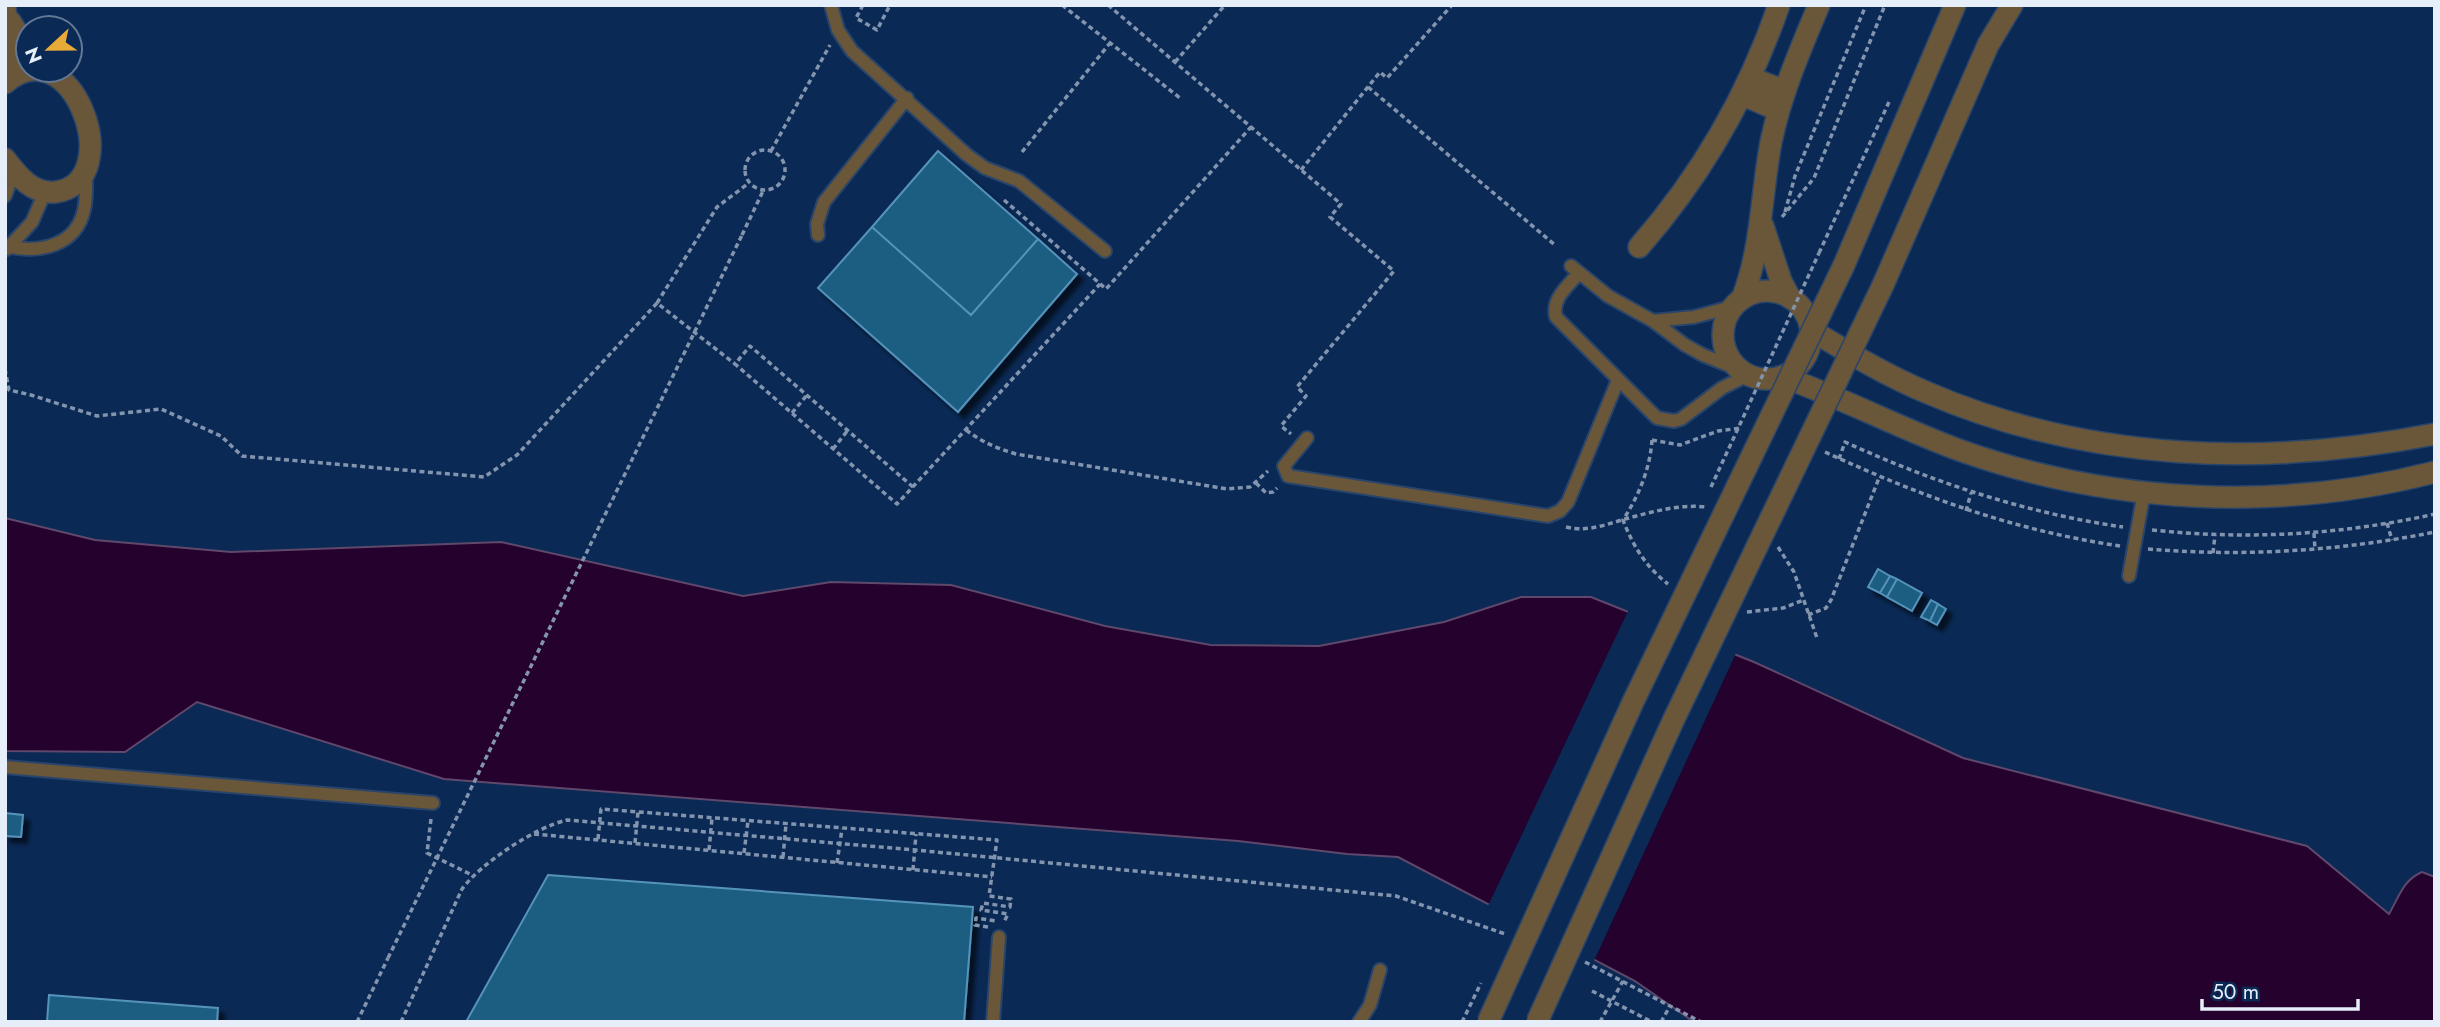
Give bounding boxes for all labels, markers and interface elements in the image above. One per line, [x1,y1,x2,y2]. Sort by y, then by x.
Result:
north arrow [14,14,84,84]
text: N [18,43,49,67]
scale bar [2202,968,2358,1012]
text: 50 m [2212,977,2259,1007]

